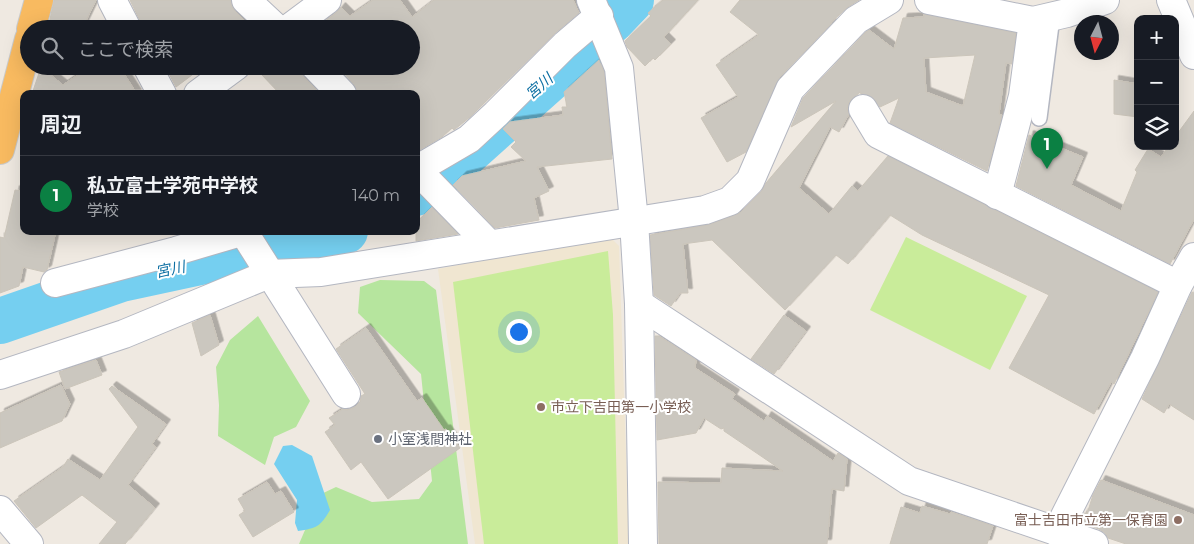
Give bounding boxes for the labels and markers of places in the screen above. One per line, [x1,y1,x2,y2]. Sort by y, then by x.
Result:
pin: 1 [1031,128,1063,169]
place label: 市立下吉田第一小学校 [551,398,691,416]
marker: 市立下吉田第一小学校 [535,401,547,413]
place label: 小室浅間神社 [388,430,472,448]
marker: 小室浅間神社 [372,433,384,445]
place label: 富士吉田市立第一保育園 [1014,511,1168,529]
marker: 富士吉田市立第一保育園 [1172,514,1184,526]

